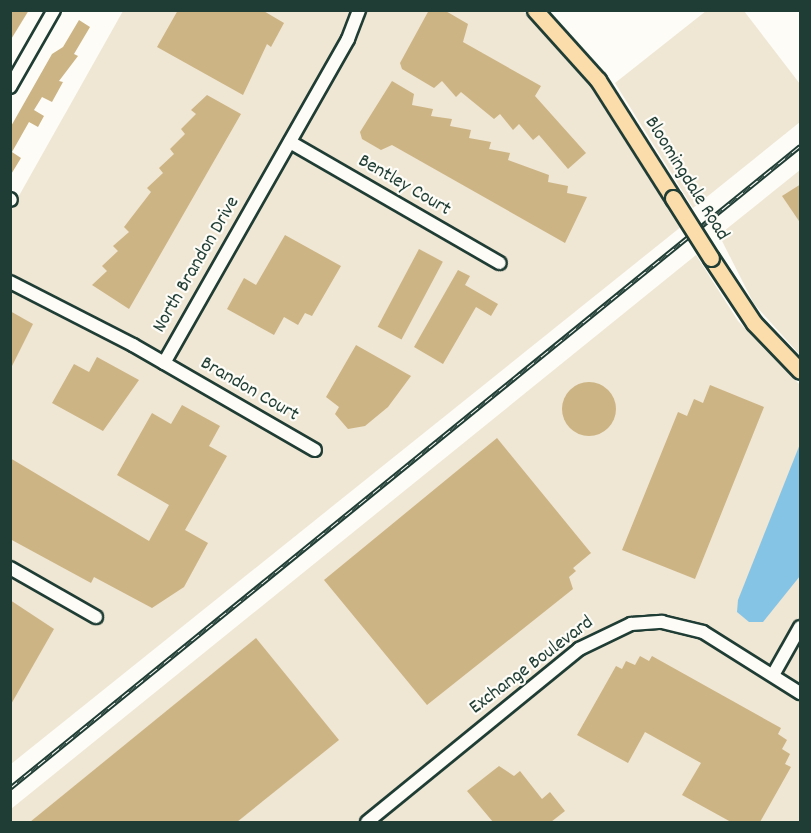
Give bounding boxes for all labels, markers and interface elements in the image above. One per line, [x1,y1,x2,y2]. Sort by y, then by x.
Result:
street label: Bloomingdale Road [638,113,734,245]
street label: Bentley Court [353,150,455,222]
street label: North Brandon Drive [148,193,246,337]
street label: Brandon Court [195,352,303,428]
street label: Exchange Boulevard [465,611,599,721]

